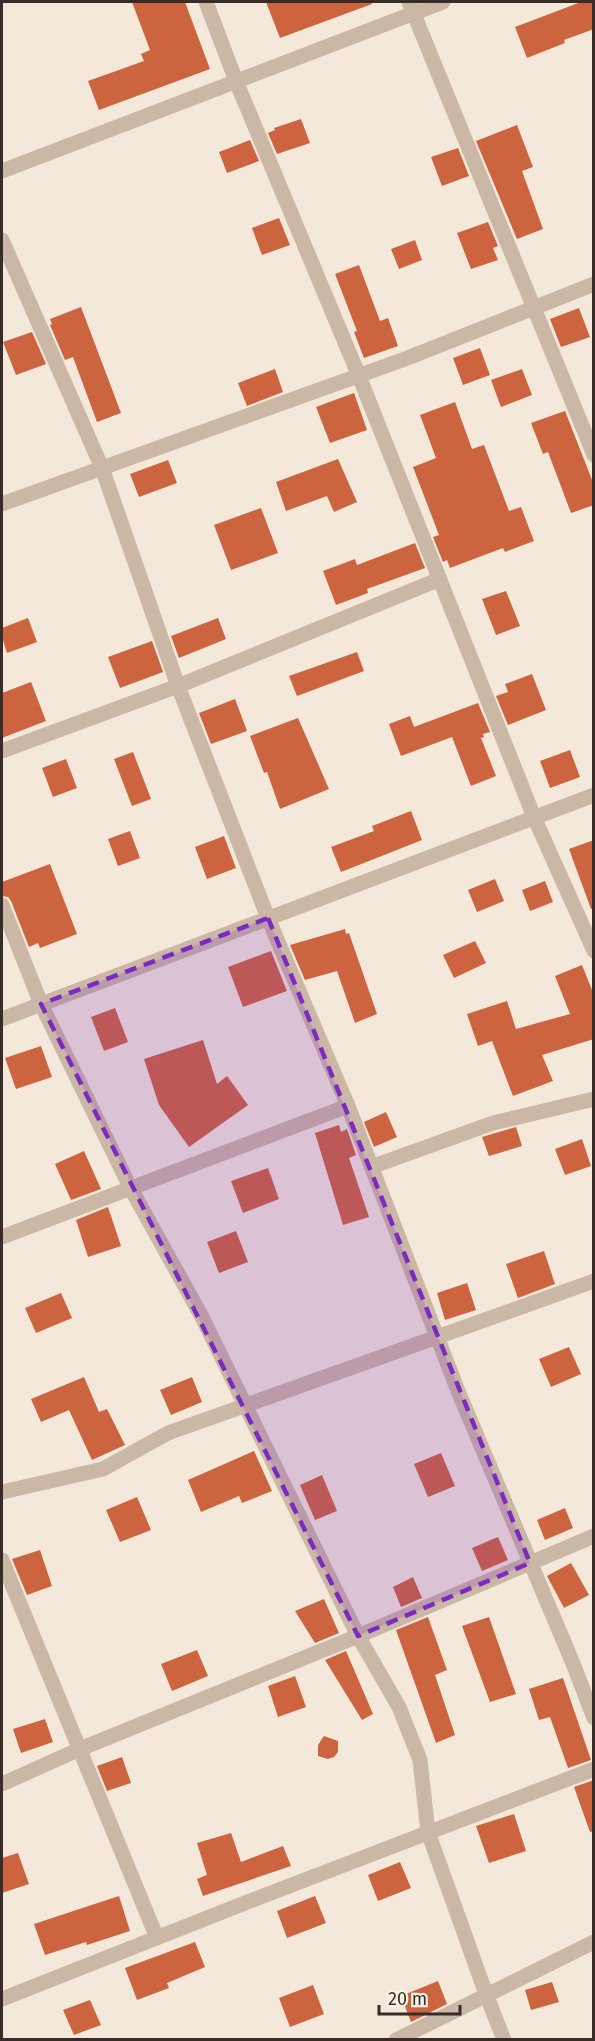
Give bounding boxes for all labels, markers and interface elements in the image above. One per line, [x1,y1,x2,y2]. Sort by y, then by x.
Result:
scale bar [379,1978,460,2016]
text: 20 m [388,1988,427,2010]

